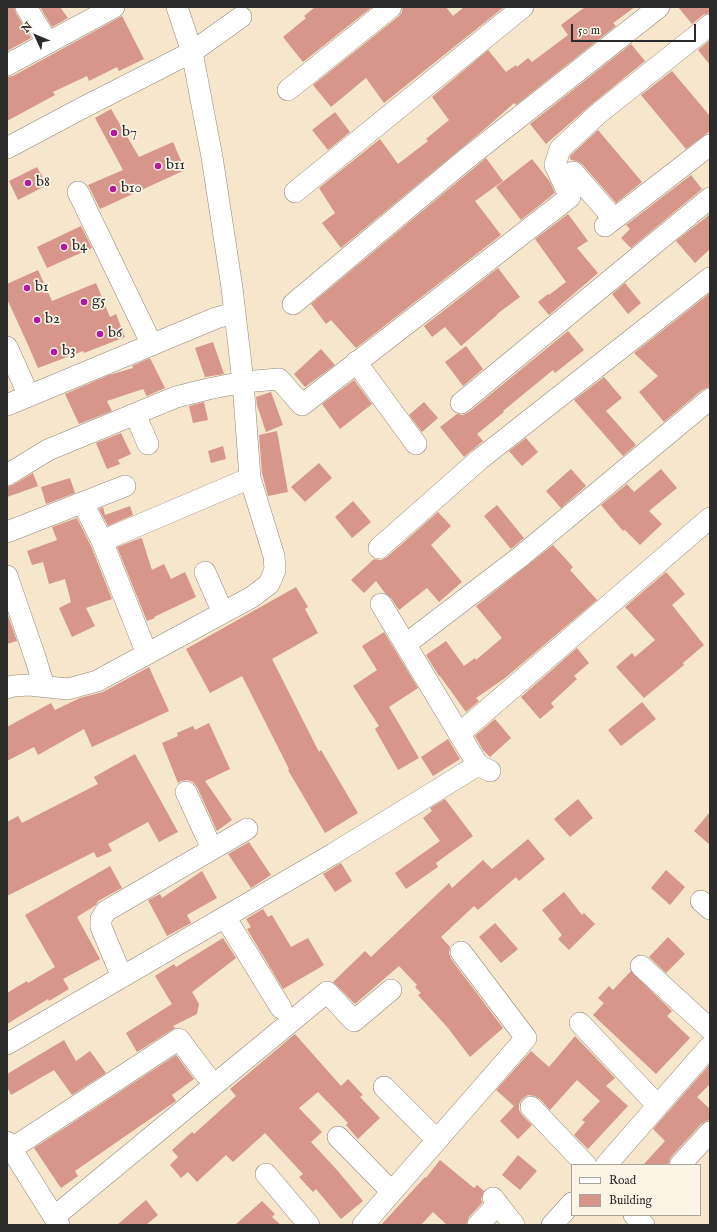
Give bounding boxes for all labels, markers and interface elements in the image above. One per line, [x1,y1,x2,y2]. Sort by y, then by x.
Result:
north arrow [16,16,56,56]
scale bar [573,16,698,42]
text: N [19,19,36,36]
text: 50 m [578,23,600,38]
place label: b7 [122,124,137,142]
marker: b7 [109,128,119,138]
place label: b11 [166,157,185,175]
marker: b11 [153,161,163,171]
place label: b8 [36,174,50,192]
marker: b8 [23,178,33,188]
place label: b10 [121,180,142,198]
marker: b10 [108,184,118,194]
place label: b4 [72,238,87,256]
marker: b4 [59,242,69,252]
place label: b1 [35,279,49,297]
marker: b1 [22,283,32,293]
place label: g5 [92,293,106,311]
marker: g5 [79,297,89,307]
place label: b2 [45,311,60,329]
marker: b2 [32,315,42,325]
place label: b6 [108,325,122,343]
marker: b6 [95,329,105,339]
place label: b3 [62,343,76,361]
marker: b3 [49,347,59,357]
legend [571,1164,701,1216]
text: Road [609,1173,636,1188]
text: Building [609,1193,652,1208]

